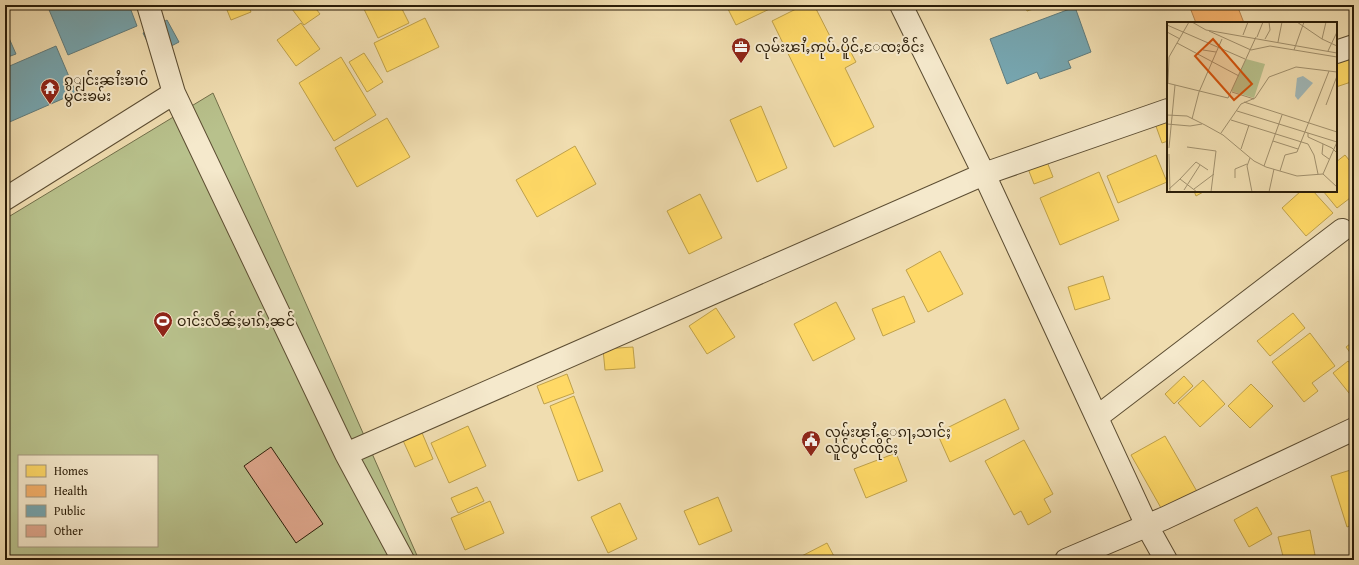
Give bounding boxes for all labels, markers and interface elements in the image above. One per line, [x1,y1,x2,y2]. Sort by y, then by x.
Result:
inset map [1167,22,1337,192]
office icon: လုမ်းၽၢႆႇဢုပ်ႉပိူင်ႇႄၸႈဝဵင်း [730,36,752,64]
place label: လုမ်းၽၢႆႇဢုပ်ႉပိူင်ႇႄၸႈဝဵင်း [755,37,924,59]
place label: ၵွျင်းၼၢႆးၶၢဝ် မွင်းၶမ်း [64,70,148,107]
temple icon: ၵွျင်းၼၢႆးၶၢဝ် မွင်းၶမ်း [39,77,61,105]
sports icon: ဝၢင်းလဵၼ်ႈမၢၵ်ႇၼင် [152,310,174,338]
place label: ဝၢင်းလဵၼ်ႈမၢၵ်ႇၼင် [177,311,295,331]
place label: လုမ်းၽၢႆႇေၵႃႇသၢင်ႈ လူင်ပွင်ၸိုင်ႈ [825,422,951,460]
public building icon: လုမ်းၽၢႆႇေၵႃႇသၢင်ႈ လူင်ပွင်ၸိုင်ႈ [800,429,822,457]
legend [18,455,158,547]
text: Homes [54,462,89,479]
text: Health [54,482,88,499]
text: Public [54,502,86,519]
text: Other [54,522,83,539]

